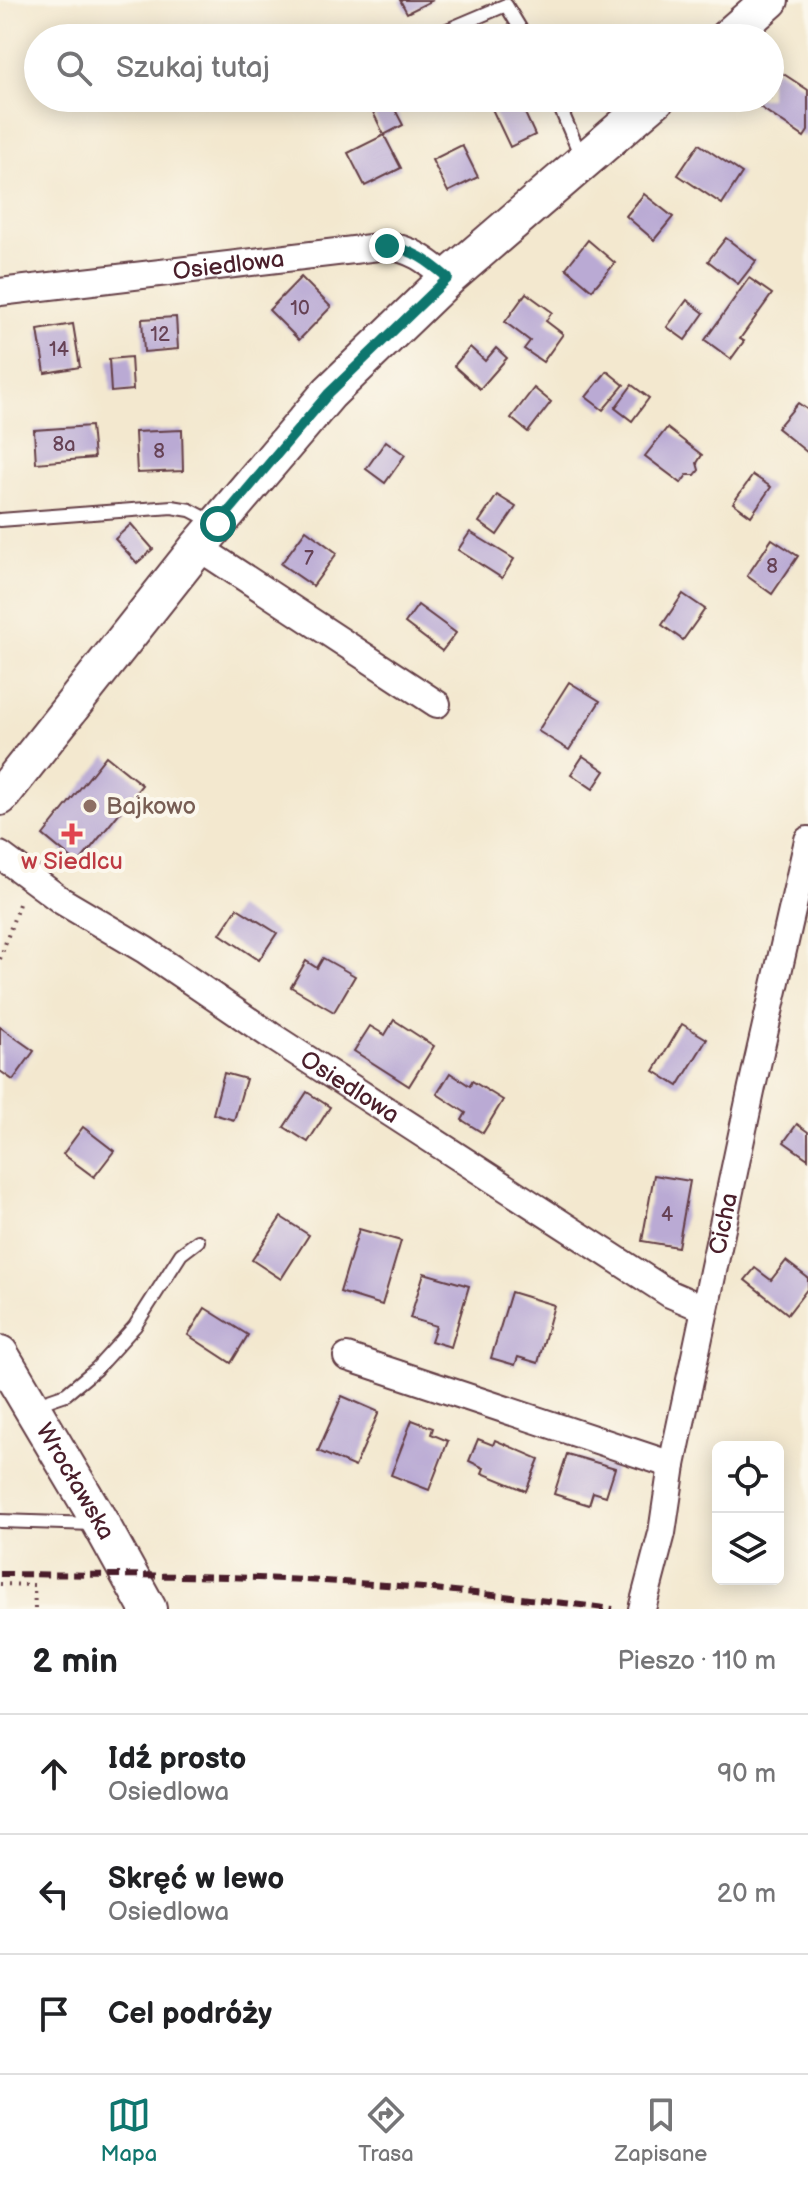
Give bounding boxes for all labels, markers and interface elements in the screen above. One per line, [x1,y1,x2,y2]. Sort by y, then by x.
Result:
search box [24,24,784,112]
icon: search [52,46,96,90]
text: Szukaj tutaj [116,50,270,86]
route end [369,228,405,264]
street label: Osiedlowa [171,244,286,286]
house number: 10 [290,297,310,321]
house number: 12 [150,323,170,347]
house number: 14 [49,338,69,362]
house number: 8a [53,433,75,457]
house number: 8 [153,440,165,464]
route start [200,506,236,542]
house number: 7 [304,547,314,571]
house number: 8 [766,555,778,579]
place label: Bajkowo [106,792,196,821]
marker: Bajkowo [81,797,99,815]
marker: w Siedlcu [63,825,81,843]
place label: w Siedlcu [21,847,123,876]
street label: Osiedlowa [295,1045,405,1130]
street label: Cicha [703,1190,744,1257]
house number: 4 [661,1203,673,1227]
street label: Wrocławska [29,1418,121,1545]
map controls [712,1441,784,1585]
button: locate [712,1441,784,1513]
button: layers [712,1513,784,1585]
text: 2 min [32,1641,118,1682]
text: Pieszo · 110 m [618,1646,776,1677]
text: Idź prosto [108,1741,246,1777]
icon: ahead [32,1752,76,1796]
text: 90 m [717,1759,776,1790]
text: Osiedlowa [108,1777,229,1808]
text: Skręć w lewo [108,1861,284,1897]
icon: left [32,1872,76,1916]
text: 20 m [717,1879,776,1910]
text: Osiedlowa [108,1897,229,1928]
icon: arrive [32,1992,76,2036]
text: Cel podróży [108,1996,272,2032]
tab: Mapa [101,2093,157,2168]
tab: Trasa [358,2093,414,2168]
tab: Zapisane [615,2093,707,2168]

